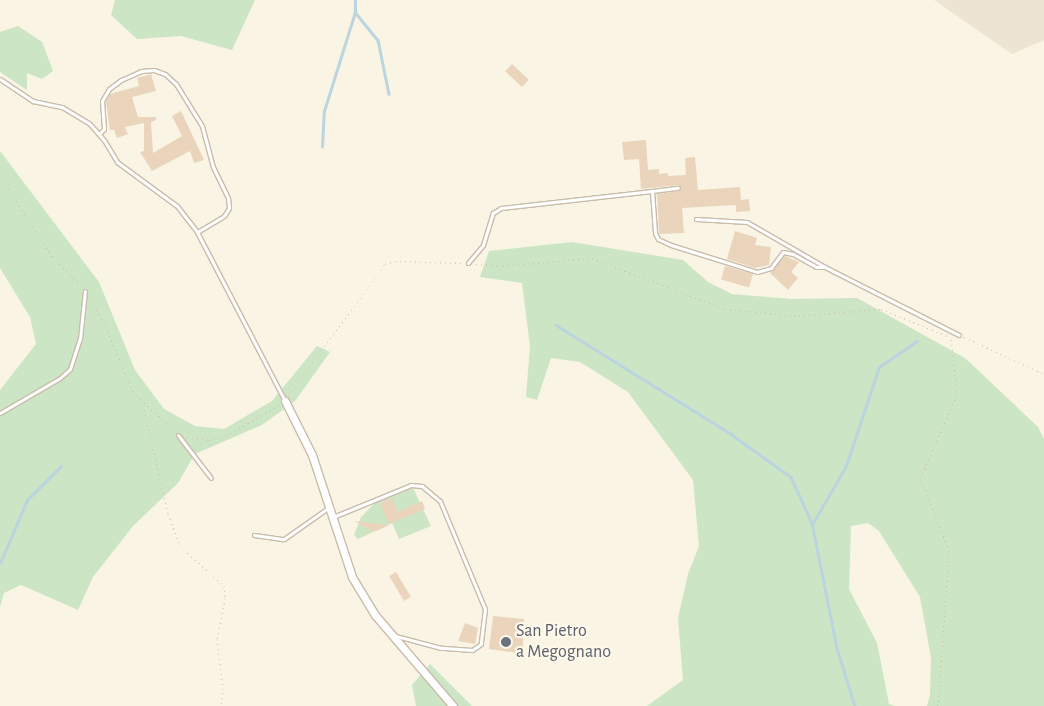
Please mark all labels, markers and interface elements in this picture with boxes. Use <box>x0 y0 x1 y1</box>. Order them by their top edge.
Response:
place label: San Pietro a Megognano <box>516 621 611 664</box>
marker: San Pietro a Megognano <box>500 636 512 648</box>

